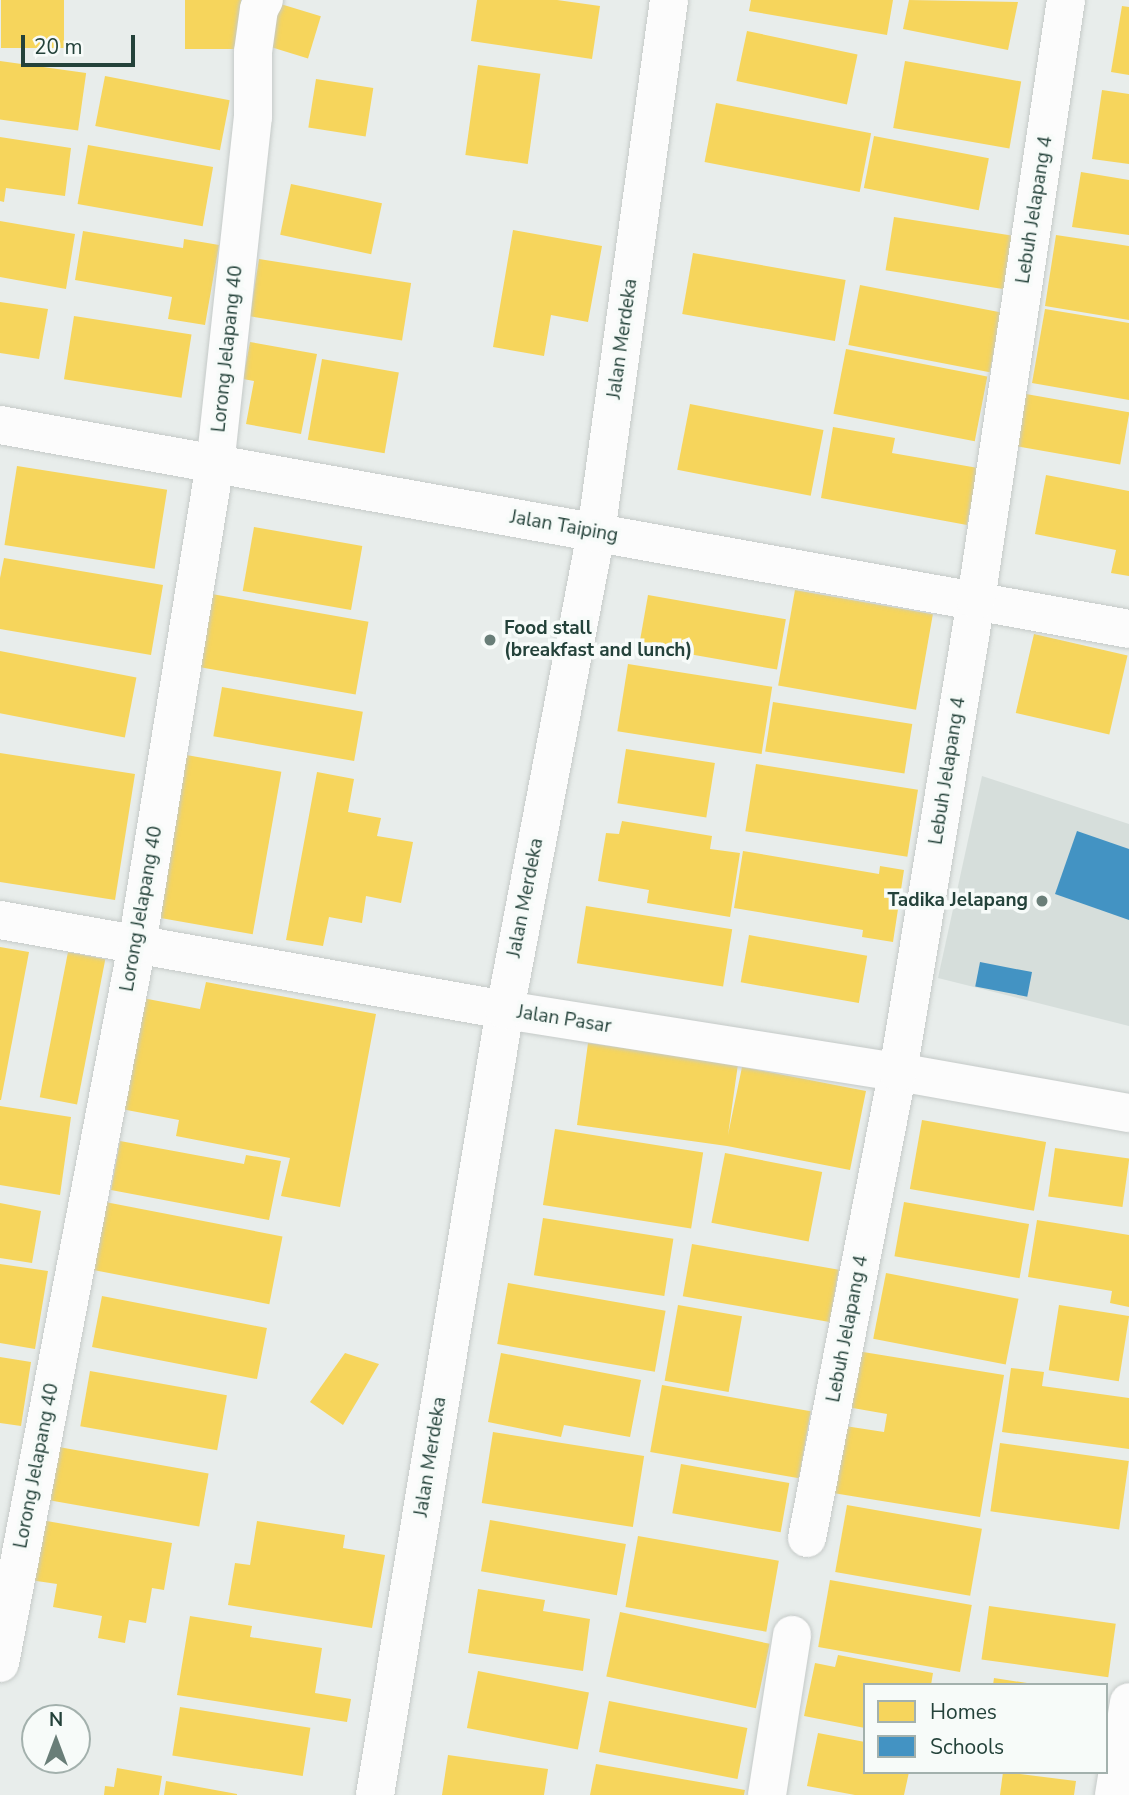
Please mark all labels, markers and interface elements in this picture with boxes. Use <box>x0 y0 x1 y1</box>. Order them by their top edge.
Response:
scale bar <box>24 21 138 65</box>
text: 20 m <box>34 33 83 61</box>
street label: Lebuh Jelapang 4 <box>1012 135 1058 285</box>
street label: Lorong Jelapang 40 <box>208 264 248 434</box>
street label: Jalan Merdeka <box>603 277 643 401</box>
street label: Jalan Taiping <box>508 506 620 548</box>
place label: Food stall (breakfast and lunch) <box>504 618 692 662</box>
marker: Food stall (breakfast and lunch) <box>482 632 498 648</box>
street label: Lebuh Jelapang 4 <box>925 696 971 846</box>
street label: Lorong Jelapang 40 <box>116 825 168 993</box>
street label: Jalan Merdeka <box>503 836 549 960</box>
place label: Tadika Jelapang <box>888 890 1028 912</box>
marker: Tadika Jelapang <box>1034 893 1050 909</box>
street label: Jalan Pasar <box>515 1001 613 1039</box>
street label: Lebuh Jelapang 4 <box>823 1254 873 1404</box>
street label: Lorong Jelapang 40 <box>10 1382 64 1550</box>
street label: Jalan Merdeka <box>410 1395 452 1519</box>
legend <box>863 1683 1108 1774</box>
text: Homes <box>930 1698 997 1726</box>
north arrow <box>21 1704 91 1774</box>
text: N <box>49 1707 63 1733</box>
text: Schools <box>930 1733 1004 1761</box>

